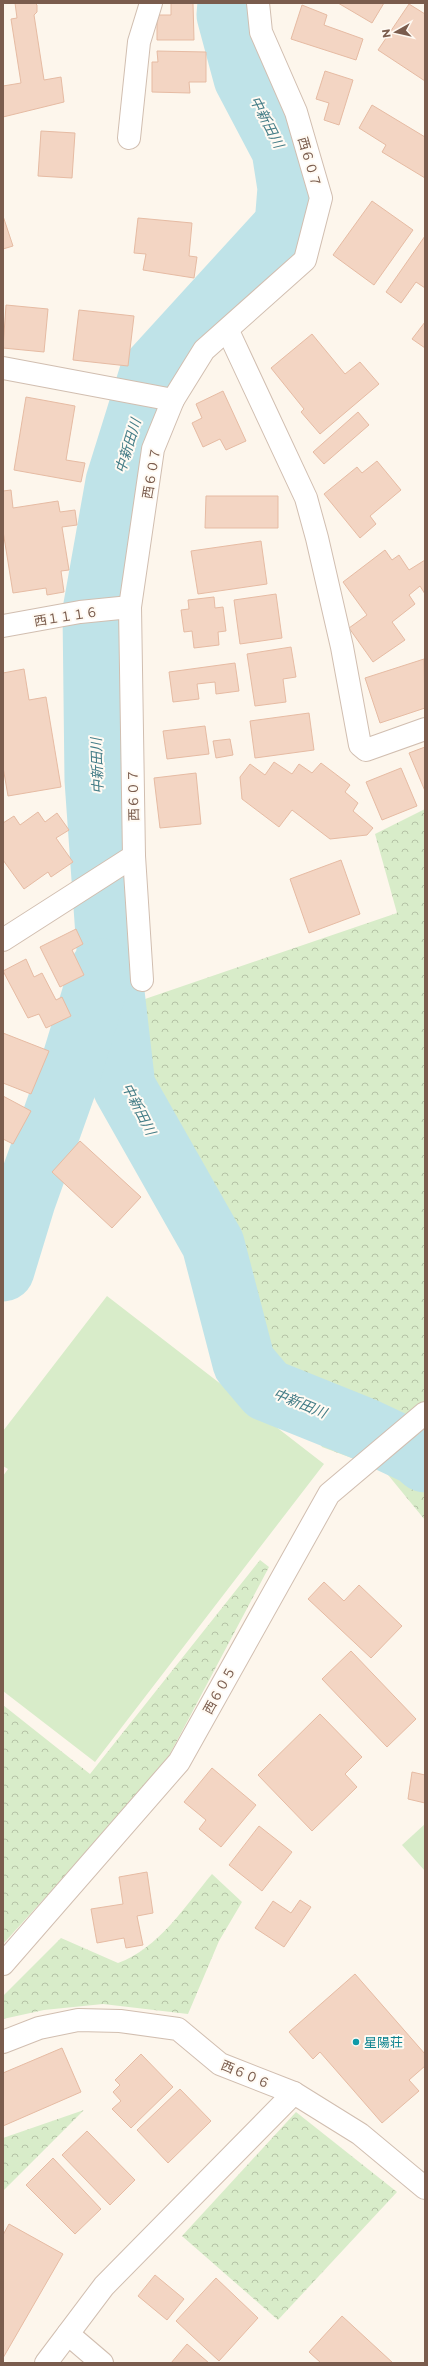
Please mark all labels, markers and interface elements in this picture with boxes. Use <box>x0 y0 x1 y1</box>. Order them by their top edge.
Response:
north arrow <box>376 12 416 52</box>
text: N <box>379 28 394 39</box>
water label: 中新田川 <box>246 93 289 153</box>
street label: 西６０７ <box>295 135 325 189</box>
water label: 中新田川 <box>111 415 145 475</box>
street label: 西６０７ <box>139 446 163 500</box>
street label: 西１１１６ <box>33 603 99 629</box>
water label: 中新田川 <box>87 736 107 794</box>
street label: 西６０７ <box>125 769 141 821</box>
water label: 中新田川 <box>118 1080 161 1140</box>
water label: 中新田川 <box>271 1384 331 1423</box>
street label: 西６０５ <box>199 1663 239 1717</box>
place label: 星陽荘 <box>364 2034 403 2050</box>
marker: 星陽荘 <box>351 2037 361 2047</box>
street label: 西６０６ <box>219 2056 273 2092</box>

